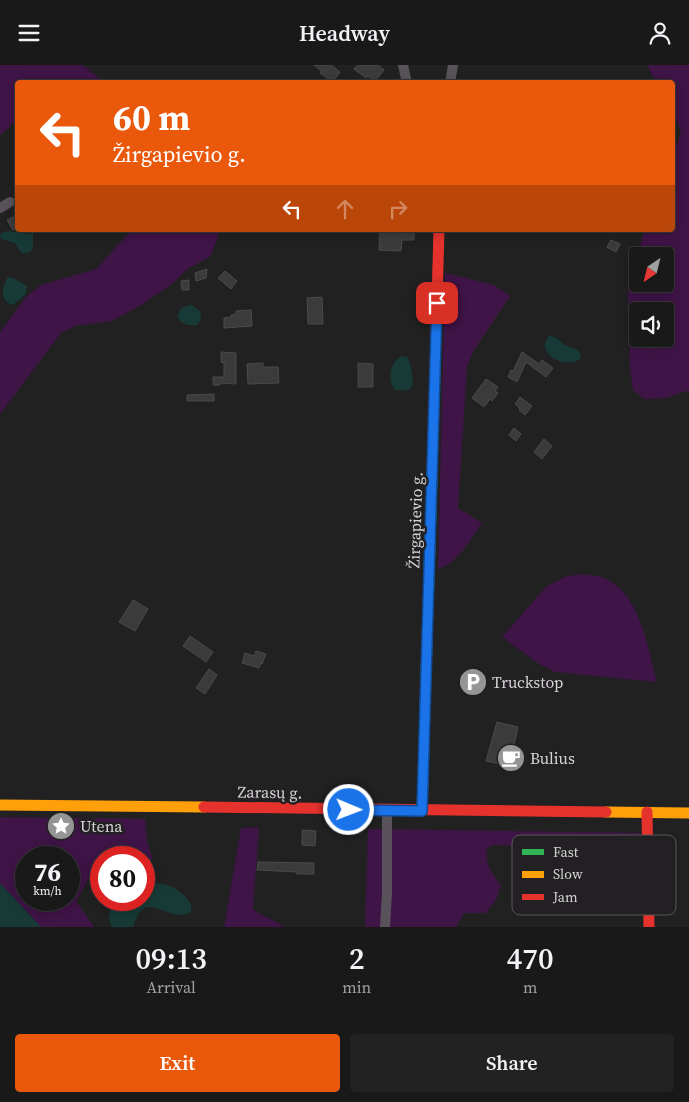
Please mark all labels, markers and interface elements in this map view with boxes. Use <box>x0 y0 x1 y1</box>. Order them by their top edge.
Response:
text: Headway <box>299 18 390 48</box>
icon: menu <box>15 19 43 47</box>
icon: person <box>646 19 674 47</box>
text: 60 m <box>113 94 190 142</box>
icon: left <box>30 100 95 165</box>
text: Žirgapievio g. <box>113 139 246 169</box>
icon: left <box>278 195 306 223</box>
icon: ahead <box>331 195 359 223</box>
icon: right <box>384 195 412 223</box>
north arrow <box>629 247 674 293</box>
map controls <box>629 247 674 347</box>
pin <box>416 282 458 324</box>
icon: arrive <box>423 289 451 317</box>
button: sound <box>629 302 674 347</box>
street label: Žirgapievio g. <box>402 471 428 569</box>
parking icon: Truckstop <box>458 667 488 697</box>
place label: Truckstop <box>492 671 563 693</box>
cafe icon: Bulius <box>496 743 526 773</box>
place label: Bulius <box>530 747 575 769</box>
street label: Zarasų g. <box>237 780 303 804</box>
position arrow <box>322 783 374 835</box>
place icon: Utena <box>46 811 76 841</box>
place label: Utena <box>80 815 123 837</box>
legend <box>512 835 676 915</box>
text: Fast <box>553 842 579 862</box>
speed limit sign: 80 <box>90 846 155 911</box>
text: 76 <box>34 855 61 889</box>
text: Slow <box>553 864 583 884</box>
text: km/h <box>33 883 62 899</box>
text: Jam <box>552 887 578 907</box>
text: 09:13 <box>135 938 207 979</box>
text: 2 <box>349 938 365 979</box>
text: 470 <box>507 938 554 979</box>
text: Arrival <box>146 976 196 998</box>
text: min <box>342 976 371 998</box>
text: m <box>523 976 537 998</box>
button: Exit <box>15 1034 340 1092</box>
button: Share <box>350 1034 674 1092</box>

